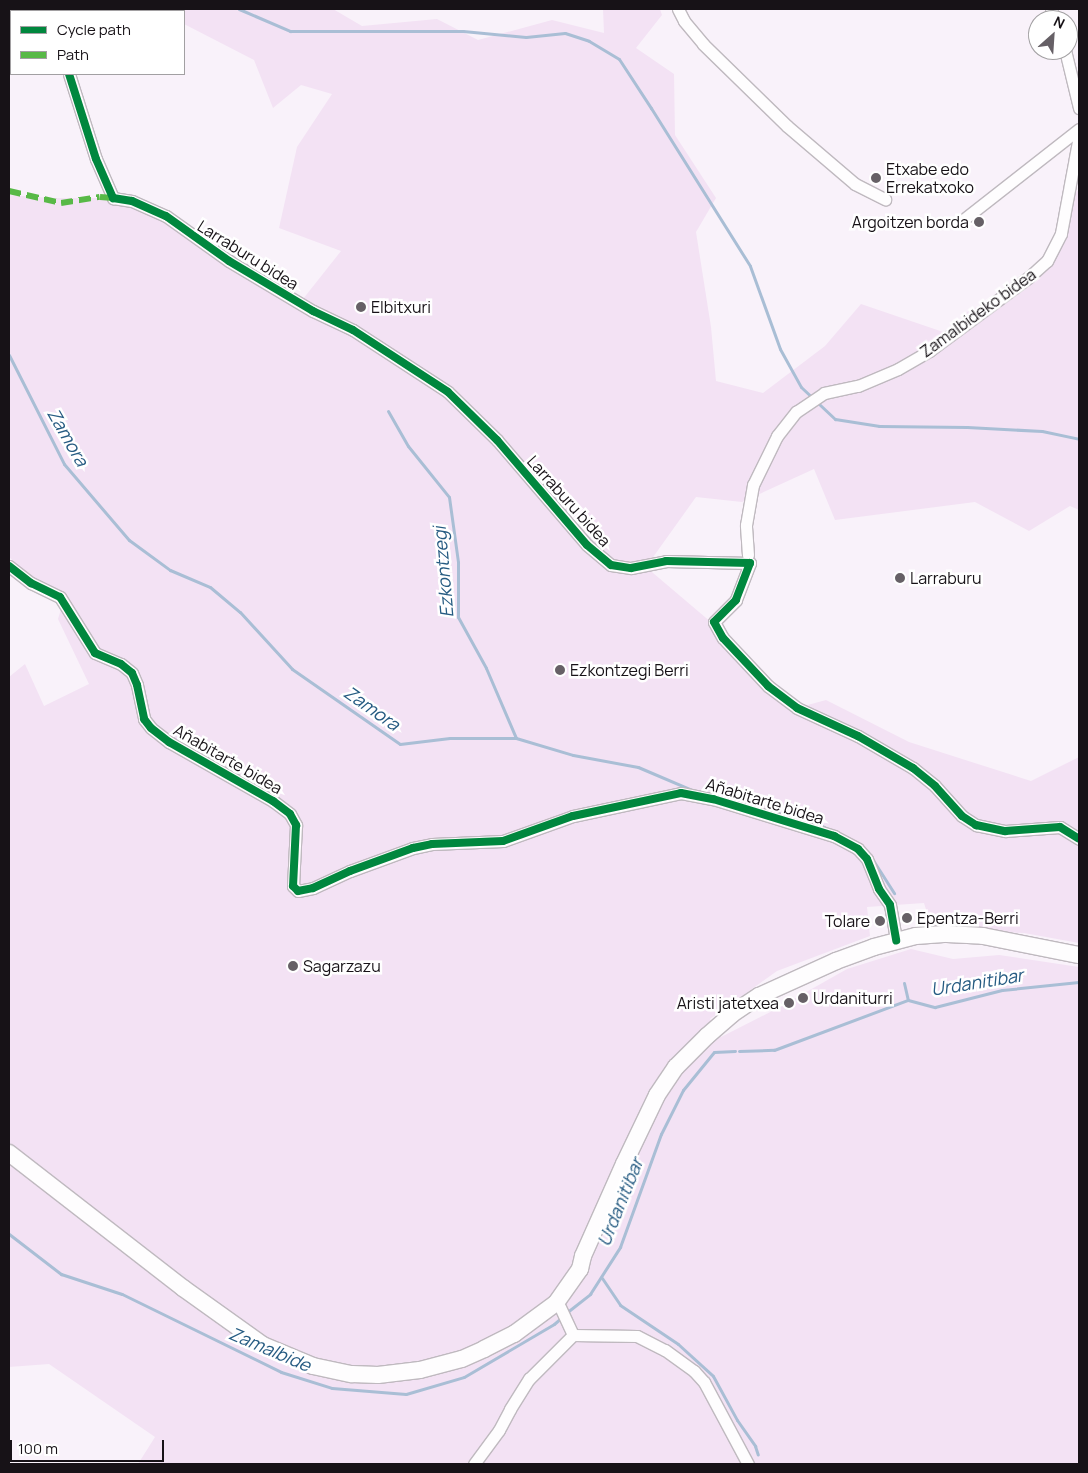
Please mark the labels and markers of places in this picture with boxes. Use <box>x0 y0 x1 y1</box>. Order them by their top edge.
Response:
place label: Etxabe edo Errekatxoko <box>886 159 974 197</box>
marker: Etxabe edo Errekatxoko <box>870 172 882 184</box>
place label: Argoitzen borda <box>852 212 969 232</box>
marker: Argoitzen borda <box>973 216 985 228</box>
place label: Elbitxuri <box>371 297 431 317</box>
marker: Elbitxuri <box>355 301 367 313</box>
place label: Larraburu <box>910 568 981 588</box>
marker: Larraburu <box>894 572 906 584</box>
place label: Ezkontzegi Berri <box>570 660 689 680</box>
marker: Ezkontzegi Berri <box>554 664 566 676</box>
place label: Epentza-Berri <box>917 908 1019 928</box>
place label: Tolare <box>825 911 870 931</box>
marker: Epentza-Berri <box>901 912 913 924</box>
marker: Tolare <box>874 915 886 927</box>
place label: Sagarzazu <box>303 956 381 976</box>
marker: Sagarzazu <box>287 960 299 972</box>
place label: Urdaniturri <box>813 988 893 1008</box>
marker: Urdaniturri <box>797 992 809 1004</box>
place label: Aristi jatetxea <box>677 993 779 1013</box>
marker: Aristi jatetxea <box>783 997 795 1009</box>

